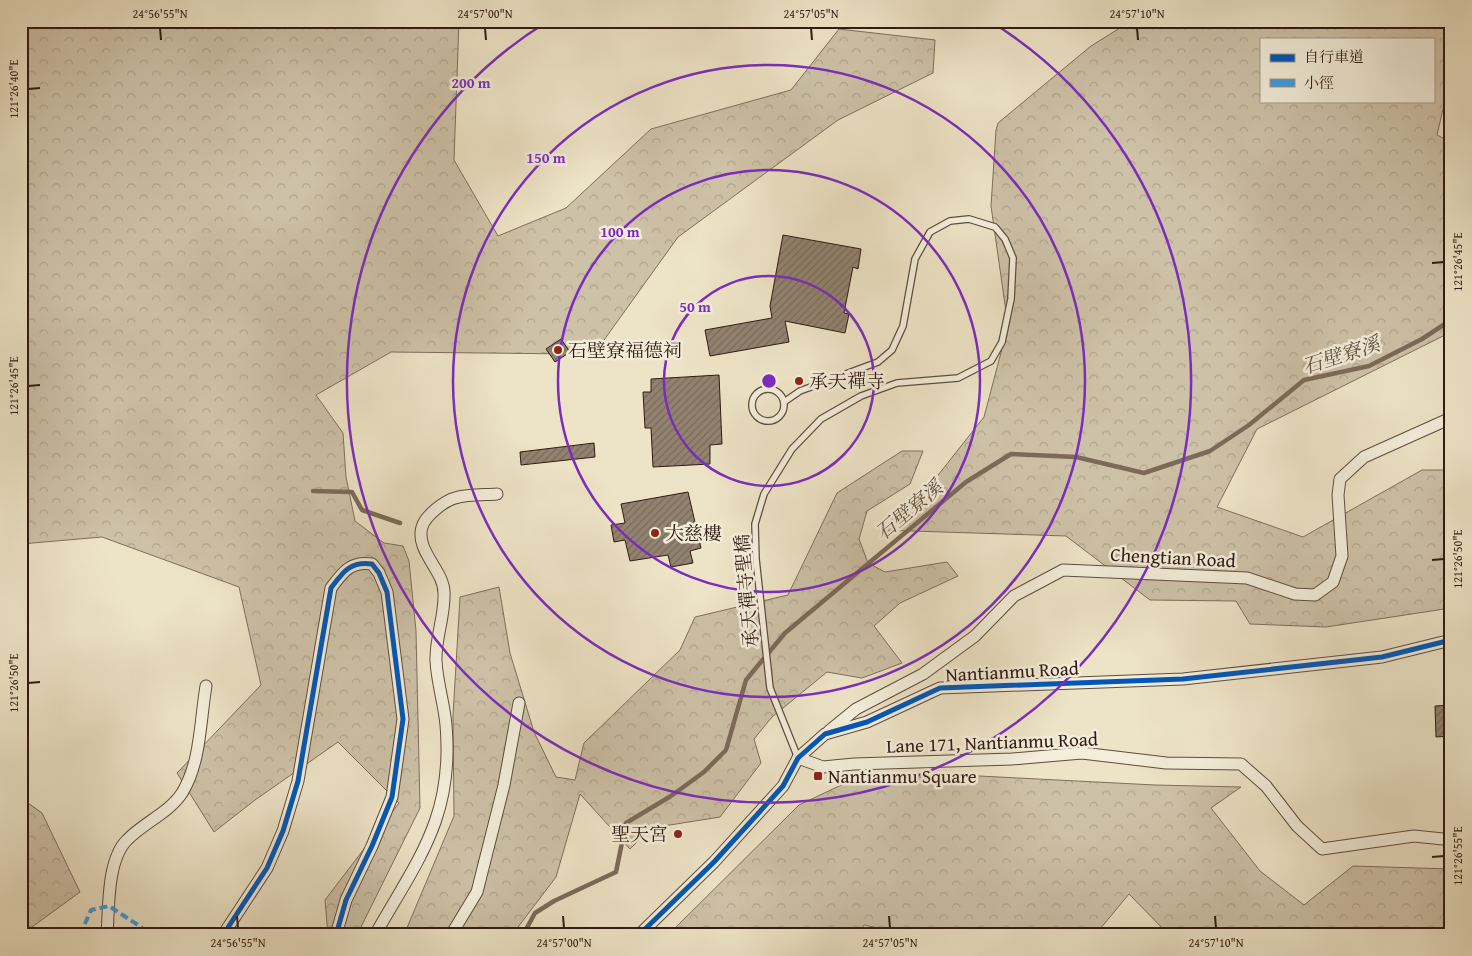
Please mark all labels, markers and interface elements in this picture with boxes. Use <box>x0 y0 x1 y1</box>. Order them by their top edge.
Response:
text: 24°56'55"N <box>132 5 188 22</box>
text: 24°57'00"N <box>457 5 513 22</box>
text: 24°57'05"N <box>783 5 839 22</box>
text: 24°57'10"N <box>1109 5 1165 22</box>
legend <box>1260 38 1434 102</box>
text: 自行車道 <box>1304 46 1364 67</box>
text: 121°26'40"E <box>5 59 22 119</box>
text: 200 m <box>451 72 491 93</box>
text: 小徑 <box>1304 72 1334 93</box>
text: 150 m <box>526 147 566 168</box>
text: 100 m <box>600 221 640 242</box>
text: 121°26'45"E <box>1449 232 1466 292</box>
text: 50 m <box>679 296 711 317</box>
water label: 石壁寮溪 <box>1298 328 1385 381</box>
place label: 石壁寮福德祠 <box>568 336 682 364</box>
marker: 石壁寮福德祠 <box>552 344 564 356</box>
text: 121°26'45"E <box>5 356 22 416</box>
place label: 承天禪寺 <box>809 367 885 395</box>
centre of rings <box>760 372 778 390</box>
marker: 承天禪寺 <box>793 375 805 387</box>
water label: 石壁寮溪 <box>869 472 950 546</box>
place label: 大慈樓 <box>665 519 722 547</box>
marker: 大慈樓 <box>649 527 661 539</box>
text: 121°26'50"E <box>1449 529 1466 589</box>
street label: 承天禪寺聖橋 <box>727 533 765 649</box>
street label: Chengtian Road <box>1110 540 1237 574</box>
text: 121°26'50"E <box>5 653 22 713</box>
street label: Nantianmu Road <box>945 653 1080 688</box>
street label: Lane 171, Nantianmu Road <box>886 724 1099 760</box>
place label: Nantianmu Square <box>828 762 977 790</box>
marker: Nantianmu Square <box>812 770 824 782</box>
place label: 聖天宮 <box>611 820 668 848</box>
text: 121°26'55"E <box>1449 826 1466 886</box>
marker: 聖天宮 <box>672 828 684 840</box>
text: 24°56'55"N <box>210 934 266 951</box>
text: 24°57'00"N <box>536 934 592 951</box>
text: 24°57'05"N <box>862 934 918 951</box>
text: 24°57'10"N <box>1188 934 1244 951</box>

